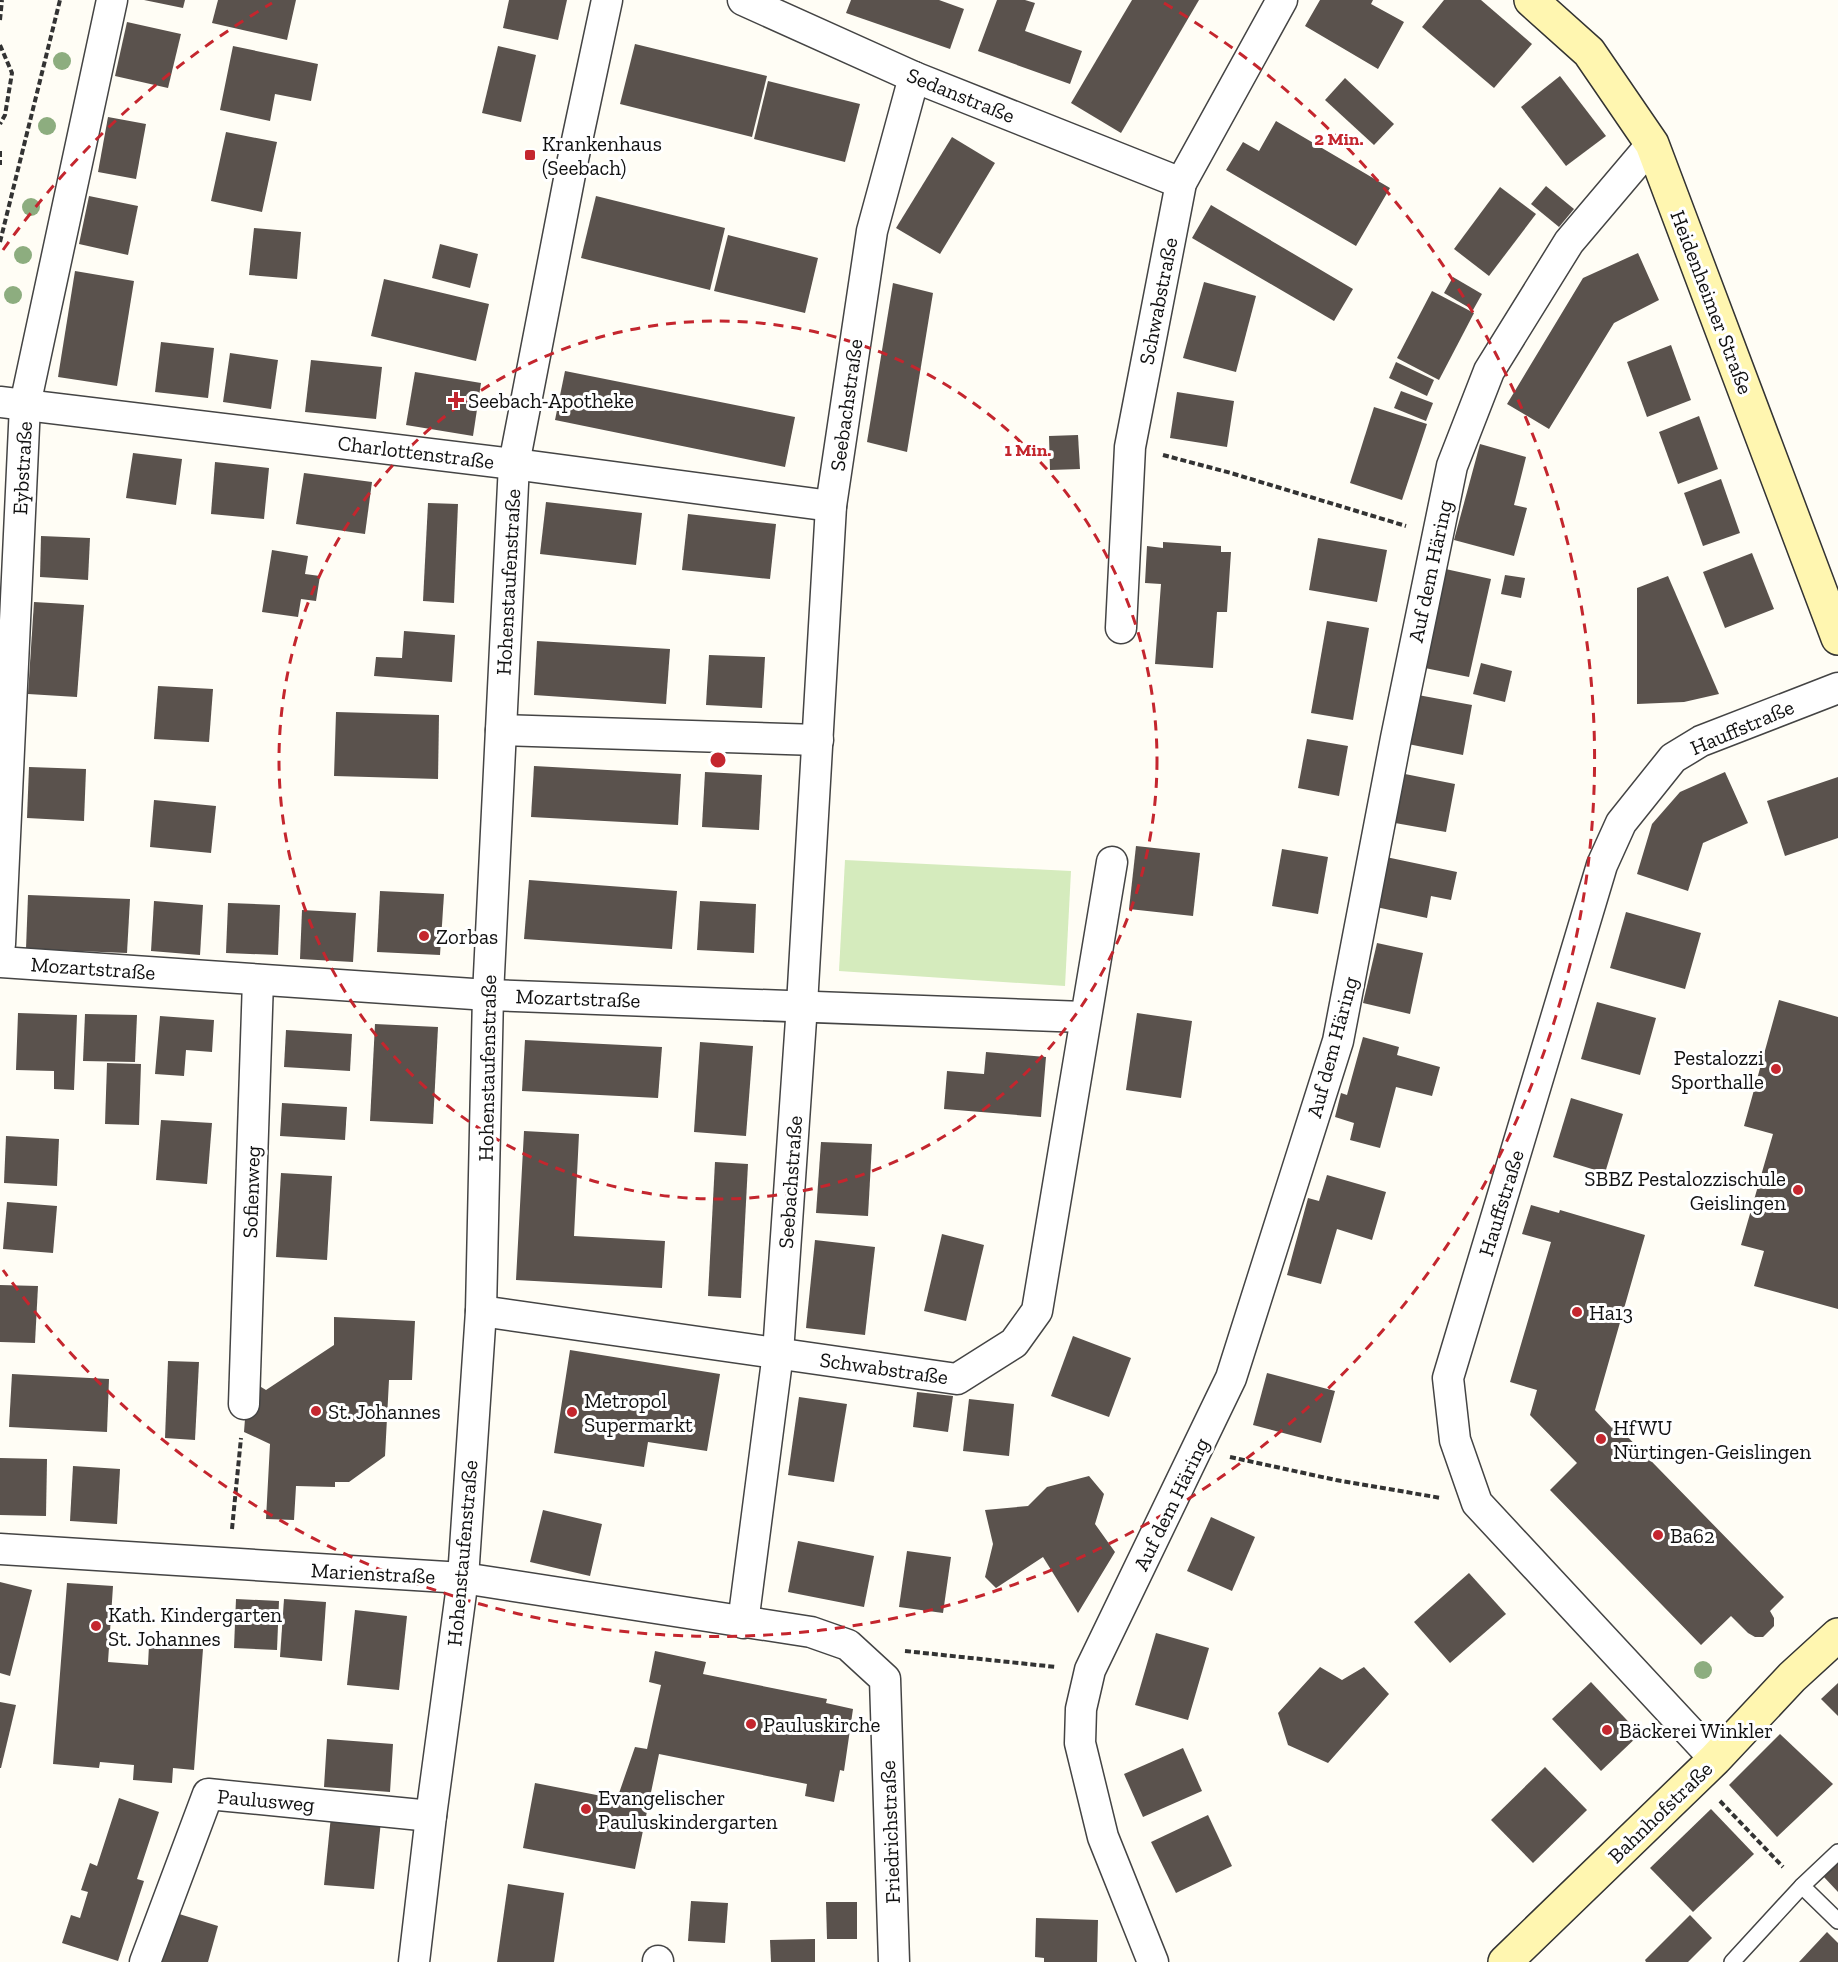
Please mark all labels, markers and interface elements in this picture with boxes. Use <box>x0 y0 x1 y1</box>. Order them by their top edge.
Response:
street label: Sedanstraße <box>903 62 1019 128</box>
text: 2 Min. <box>1314 128 1364 150</box>
place label: Krankenhaus (Seebach) <box>542 131 662 180</box>
marker: Krankenhaus (Seebach) <box>523 148 537 162</box>
street label: Heidenheimer Straße <box>1665 207 1759 398</box>
street label: Schwabstraße <box>1133 235 1183 367</box>
street label: Seebachstraße <box>824 337 868 473</box>
place label: Seebach-Apotheke <box>468 388 634 413</box>
marker: Seebach-Apotheke <box>449 393 463 407</box>
street label: Eybstraße <box>7 420 37 515</box>
street label: Charlottenstraße <box>336 430 496 474</box>
text: 1 Min. <box>1005 439 1051 461</box>
street label: Hohenstaufenstraße <box>491 488 525 676</box>
street label: Auf dem Häring <box>1403 497 1457 644</box>
street label: Hauffstraße <box>1686 694 1798 760</box>
centre of rings <box>708 750 728 770</box>
place label: Zorbas <box>436 924 498 949</box>
marker: Zorbas <box>417 929 431 943</box>
street label: Mozartstraße <box>30 951 156 985</box>
street label: Auf dem Häring <box>1301 973 1363 1120</box>
street label: Hohenstaufenstraße <box>473 974 501 1162</box>
street label: Mozartstraße <box>515 983 641 1013</box>
place label: Pestalozzi Sporthalle <box>1671 1045 1764 1094</box>
marker: Pestalozzi Sporthalle <box>1769 1062 1783 1076</box>
street label: Seebachstraße <box>773 1115 807 1249</box>
street label: Sofienweg <box>237 1145 265 1239</box>
street label: Hauffstraße <box>1473 1147 1529 1259</box>
place label: SBBZ Pestalozzischule Geislingen <box>1584 1166 1786 1215</box>
marker: SBBZ Pestalozzischule Geislingen <box>1791 1183 1805 1197</box>
place label: Ha13 <box>1589 1300 1633 1325</box>
marker: Ha13 <box>1570 1305 1584 1319</box>
street label: Schwabstraße <box>818 1347 950 1389</box>
place label: Metropol Supermarkt <box>584 1388 693 1437</box>
place label: St. Johannes <box>328 1399 441 1424</box>
marker: St. Johannes <box>309 1404 323 1418</box>
marker: Metropol Supermarkt <box>565 1405 579 1419</box>
place label: HfWU Nürtingen-Geislingen <box>1613 1415 1811 1464</box>
marker: HfWU Nürtingen-Geislingen <box>1594 1432 1608 1446</box>
street label: Auf dem Häring <box>1128 1433 1214 1575</box>
street label: Hohenstaufenstraße <box>441 1459 483 1647</box>
place label: Ba62 <box>1670 1523 1715 1548</box>
marker: Ba62 <box>1651 1528 1665 1542</box>
street label: Marienstraße <box>310 1557 436 1589</box>
place label: Kath. Kindergarten St. Johannes <box>108 1602 282 1651</box>
marker: Kath. Kindergarten St. Johannes <box>89 1619 103 1633</box>
place label: Pauluskirche <box>763 1712 880 1737</box>
marker: Pauluskirche <box>744 1717 758 1731</box>
place label: Bäckerei Winkler <box>1619 1718 1773 1743</box>
marker: Bäckerei Winkler <box>1600 1723 1614 1737</box>
street label: Bahnhofstraße <box>1603 1756 1717 1868</box>
street label: Friedrichstraße <box>875 1760 905 1904</box>
street label: Paulusweg <box>216 1783 316 1817</box>
place label: Evangelischer Pauluskindergarten <box>598 1785 778 1834</box>
marker: Evangelischer Pauluskindergarten <box>579 1802 593 1816</box>

